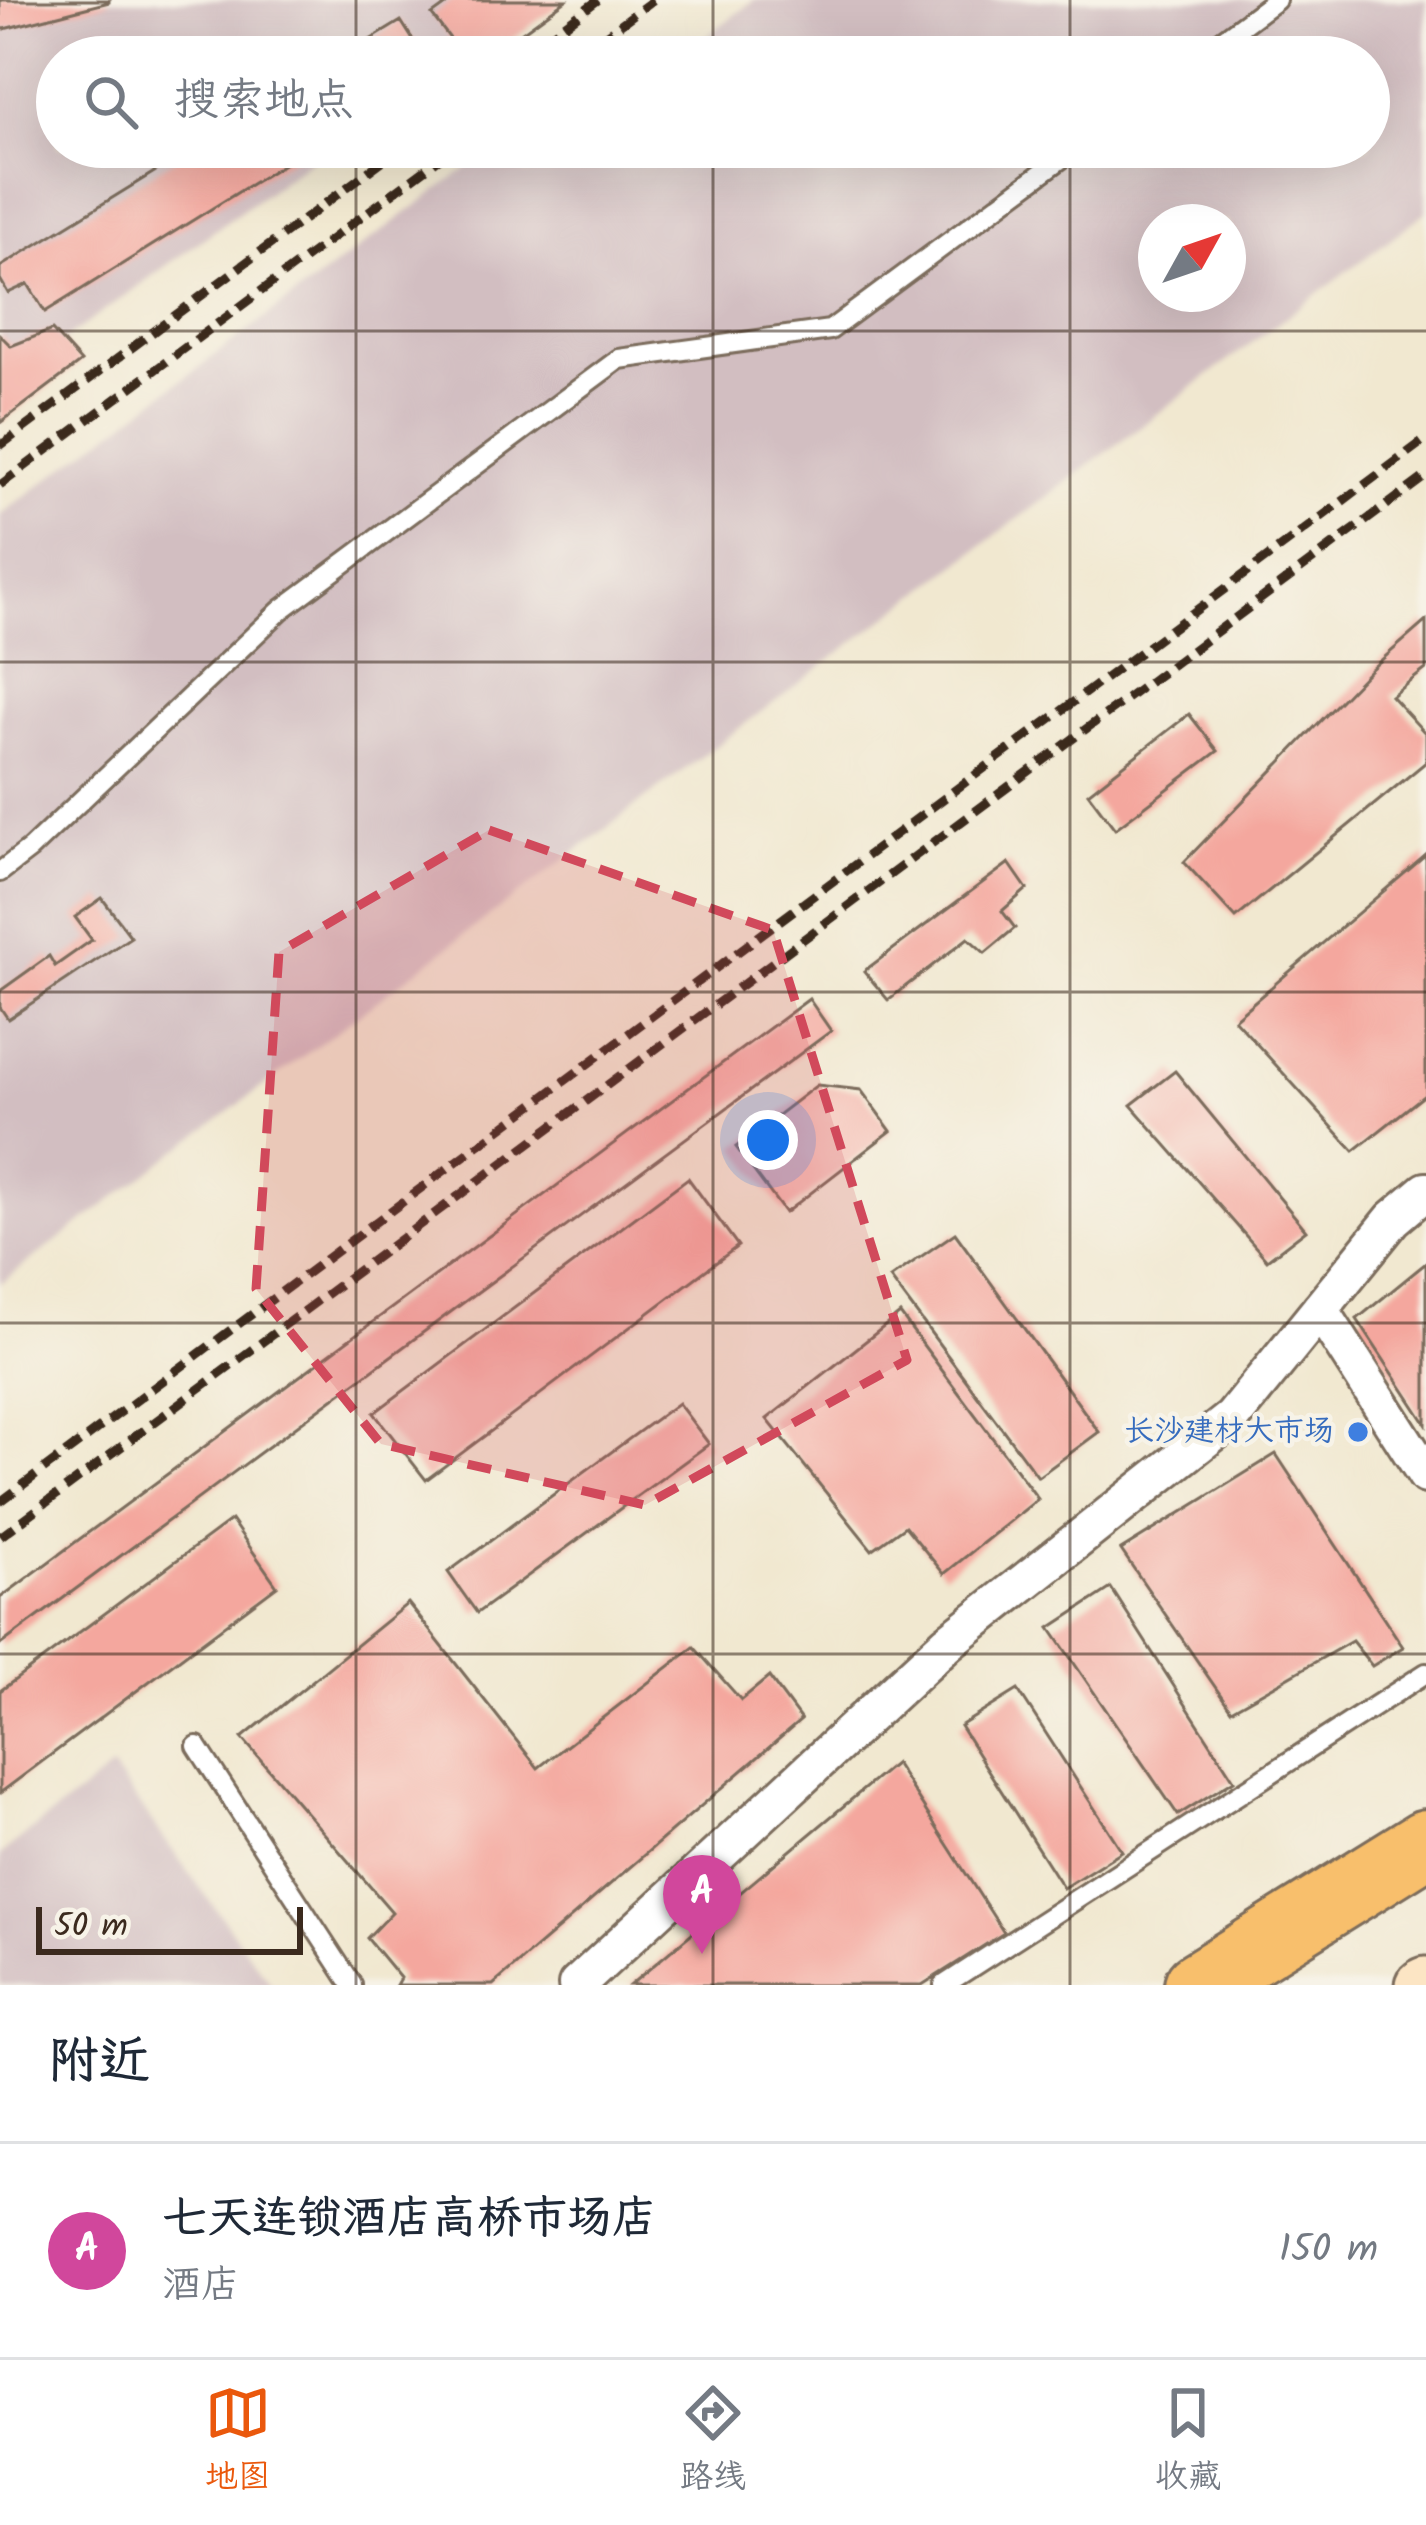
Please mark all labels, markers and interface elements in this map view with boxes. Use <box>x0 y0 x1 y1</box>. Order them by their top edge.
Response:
search box <box>36 36 1390 168</box>
text: 搜索地点 <box>174 66 354 138</box>
icon: search <box>78 69 144 135</box>
north arrow <box>1138 204 1246 312</box>
your location <box>738 1110 798 1170</box>
place label: 长沙建材大市场 <box>1124 1408 1334 1456</box>
marker: 长沙建材大市场 <box>1345 1419 1371 1445</box>
pin: A <box>663 1855 741 1954</box>
scale bar <box>36 1901 303 1954</box>
text: 50 m <box>54 1901 128 1954</box>
text: 附近 <box>48 2023 150 2104</box>
text: 七天连锁酒店高桥市场店 <box>162 2184 657 2256</box>
text: A <box>75 2220 99 2282</box>
text: 150 m <box>1279 2220 1378 2282</box>
text: 酒店 <box>162 2256 240 2318</box>
tab: 地图 <box>205 2380 271 2505</box>
tab: 路线 <box>680 2380 746 2505</box>
tab: 收藏 <box>1155 2380 1221 2505</box>

